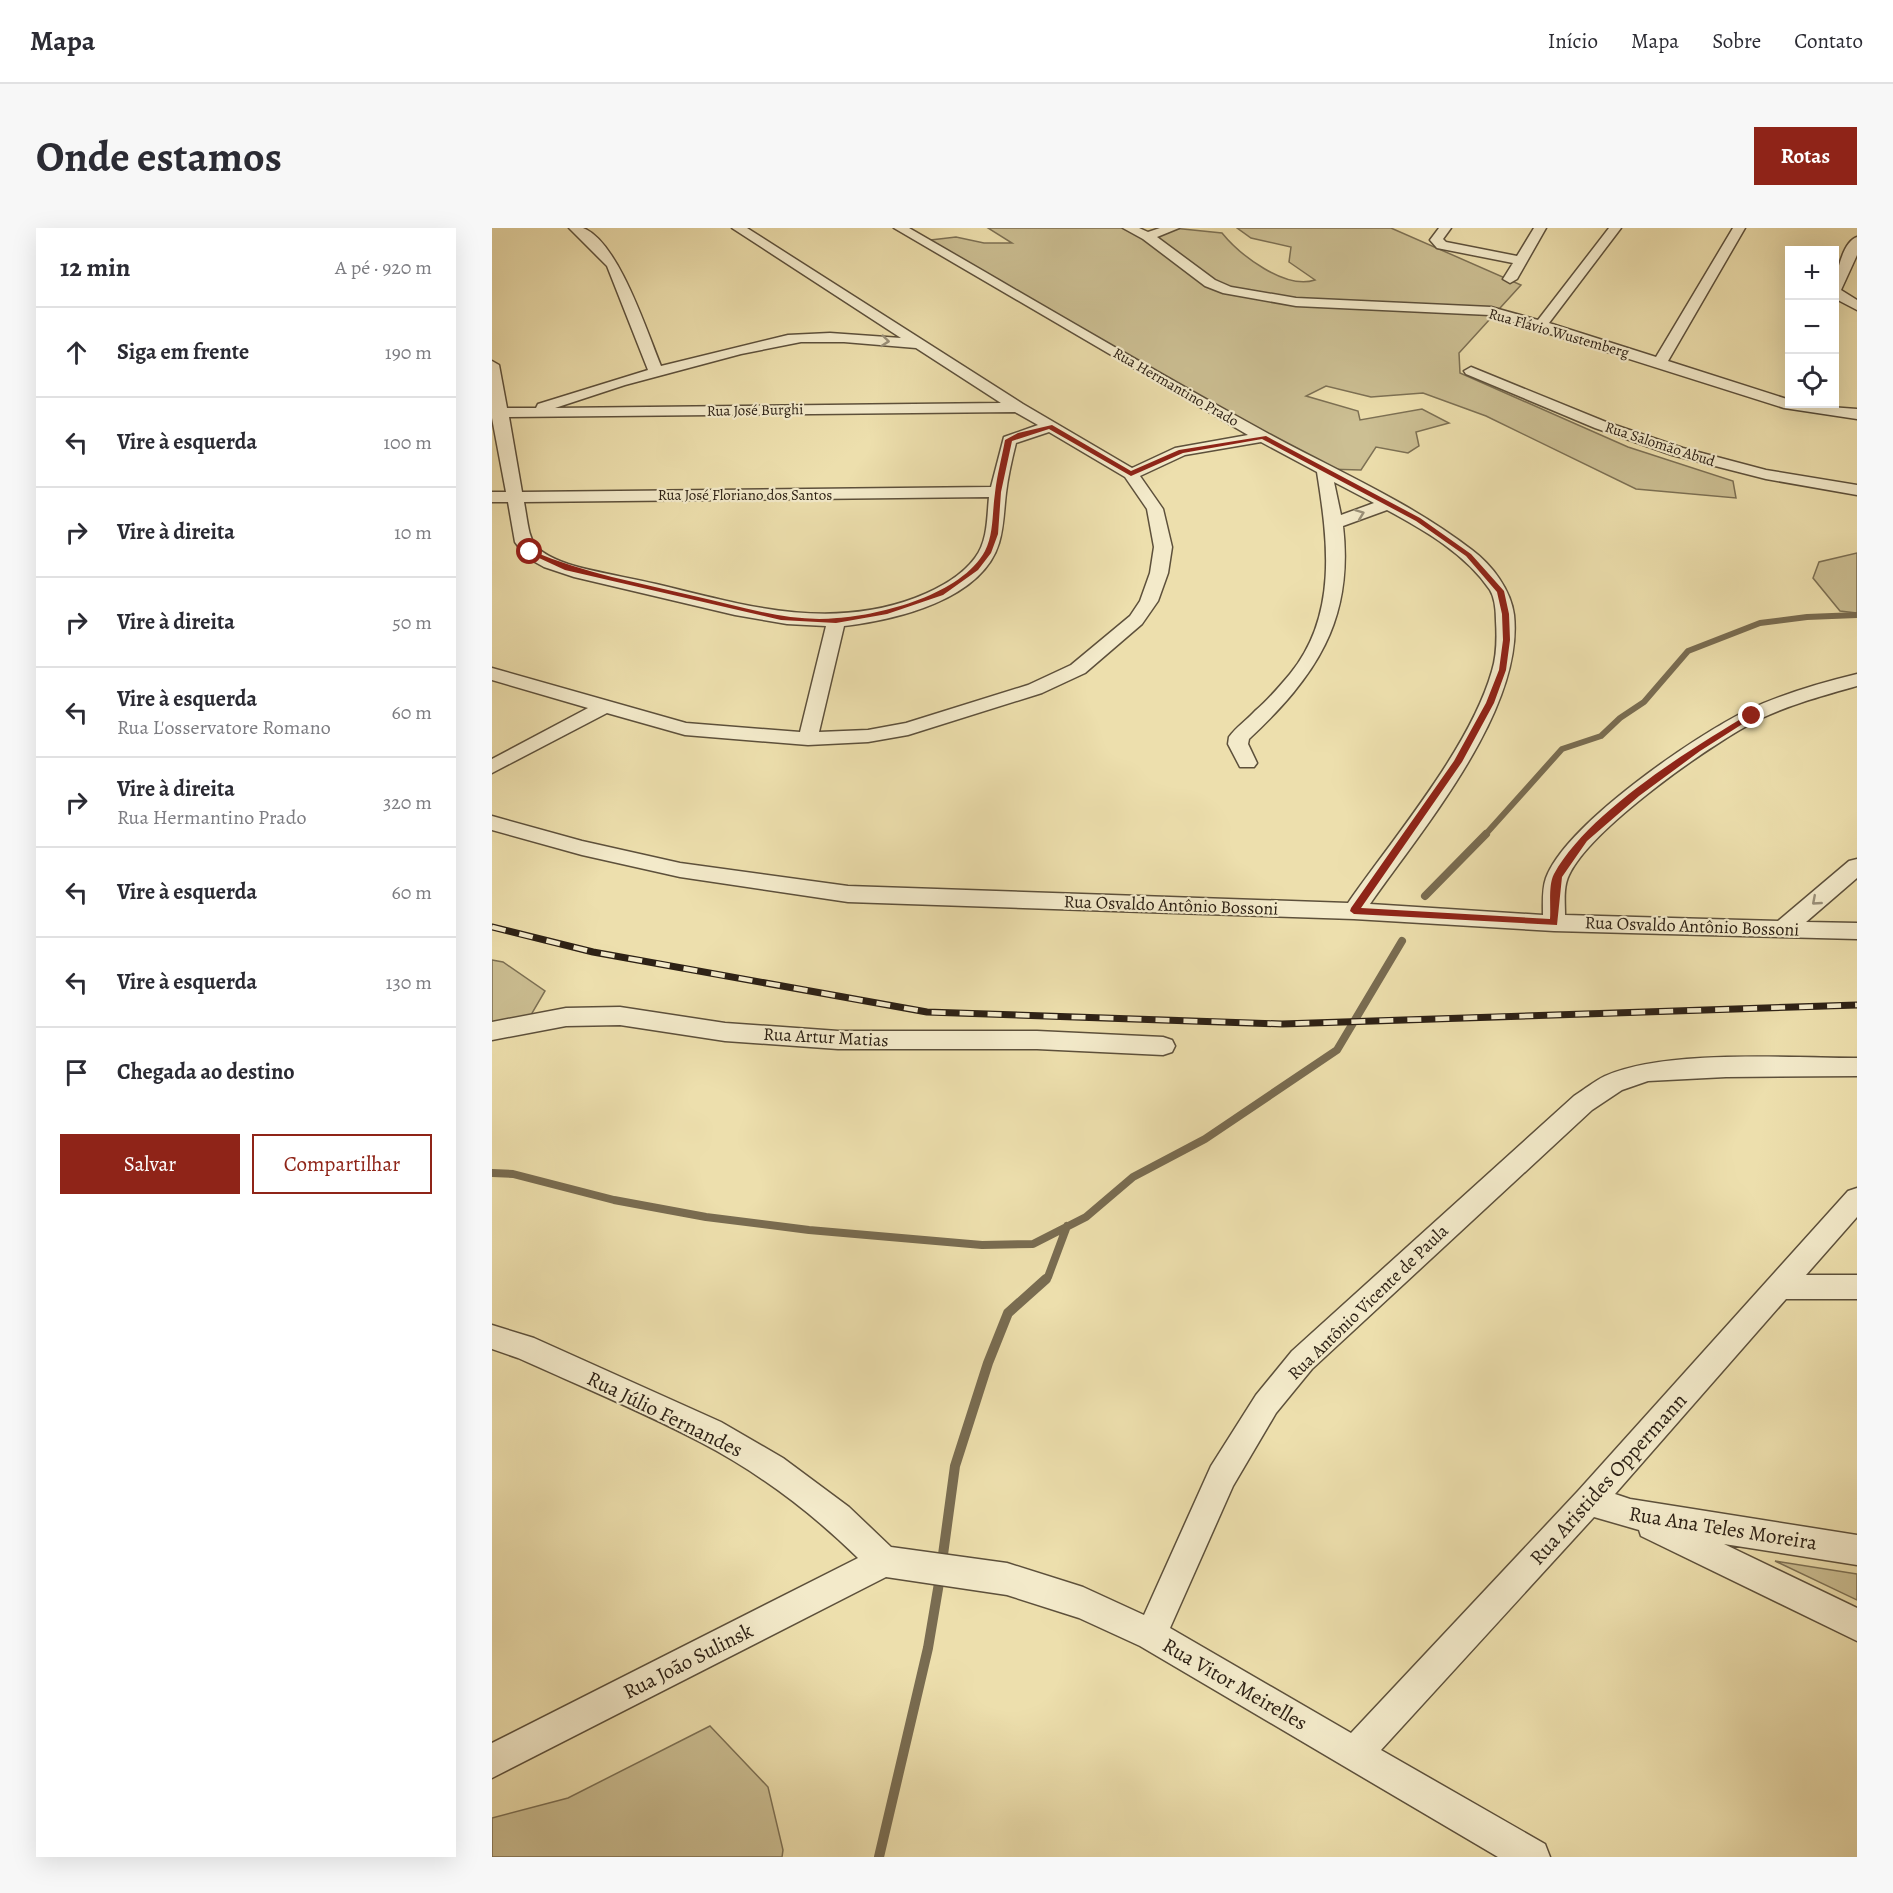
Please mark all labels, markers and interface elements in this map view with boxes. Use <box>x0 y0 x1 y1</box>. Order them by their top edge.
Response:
text: Mapa <box>30 22 95 60</box>
text: Início <box>1548 27 1598 55</box>
text: Mapa <box>1631 27 1679 55</box>
text: Sobre <box>1712 27 1761 55</box>
text: Contato <box>1794 27 1863 55</box>
button: Rotas <box>1754 127 1857 185</box>
text: Onde estamos <box>36 128 282 185</box>
map controls <box>1785 246 1839 408</box>
button: + <box>1785 246 1839 300</box>
text: 12 min <box>60 250 130 285</box>
text: A pé · 920 m <box>335 254 432 281</box>
button: − <box>1785 300 1839 354</box>
street label: Rua Flávio Wustemberg <box>1486 303 1632 363</box>
one-way arrow <box>880 334 890 347</box>
icon: ahead <box>60 336 93 369</box>
text: Siga em frente <box>117 337 249 367</box>
text: 190 m <box>385 339 432 366</box>
street label: Rua Hermantino Prado <box>1109 343 1243 431</box>
button: locate <box>1785 354 1839 408</box>
street label: Rua José Burghi <box>706 399 804 421</box>
street label: Rua Salomão Abud <box>1602 417 1719 472</box>
icon: left <box>60 426 93 459</box>
text: Vire à esquerda <box>117 427 257 457</box>
text: 100 m <box>383 429 432 456</box>
street label: Rua José Floriano dos Santos <box>658 485 832 505</box>
one-way arrow <box>1354 509 1365 521</box>
icon: right <box>60 516 93 549</box>
text: Vire à direita <box>117 517 235 547</box>
text: 10 m <box>394 519 432 546</box>
route start <box>516 538 542 564</box>
icon: right <box>60 606 93 639</box>
text: Vire à direita <box>117 607 235 637</box>
text: 50 m <box>392 609 432 636</box>
text: Vire à esquerda <box>117 684 257 714</box>
icon: left <box>60 696 93 729</box>
text: 60 m <box>392 699 432 726</box>
route end <box>1738 702 1764 728</box>
text: Rua L'osservatore Romano <box>117 714 331 741</box>
text: Vire à direita <box>117 774 235 804</box>
icon: right <box>60 786 93 819</box>
text: 320 m <box>383 789 432 816</box>
text: Rua Hermantino Prado <box>117 804 306 831</box>
icon: left <box>60 876 93 909</box>
text: Vire à esquerda <box>117 877 257 907</box>
text: 60 m <box>392 879 432 906</box>
street label: Rua Osvaldo Antônio Bossoni <box>1063 889 1279 921</box>
one-way arrow <box>1812 894 1822 905</box>
street label: Rua Osvaldo Antônio Bossoni <box>1584 910 1800 942</box>
icon: left <box>60 966 93 999</box>
text: Vire à esquerda <box>117 967 257 997</box>
text: 130 m <box>386 969 432 996</box>
street label: Rua Artur Matias <box>763 1022 889 1052</box>
icon: arrive <box>60 1056 93 1089</box>
text: Chegada ao destino <box>117 1057 295 1087</box>
button: Salvar <box>60 1134 240 1194</box>
button: Compartilhar <box>252 1134 432 1194</box>
street label: Rua Antônio Vicente de Paula <box>1283 1218 1454 1385</box>
street label: Rua Júlio Fernandes <box>582 1364 748 1464</box>
street label: Rua Aristides Oppermann <box>1523 1387 1693 1571</box>
street label: Rua Ana Teles Moreira <box>1627 1499 1819 1557</box>
street label: Rua João Sulinsk <box>618 1616 758 1706</box>
street label: Rua Vitor Meirelles <box>1157 1631 1313 1737</box>

